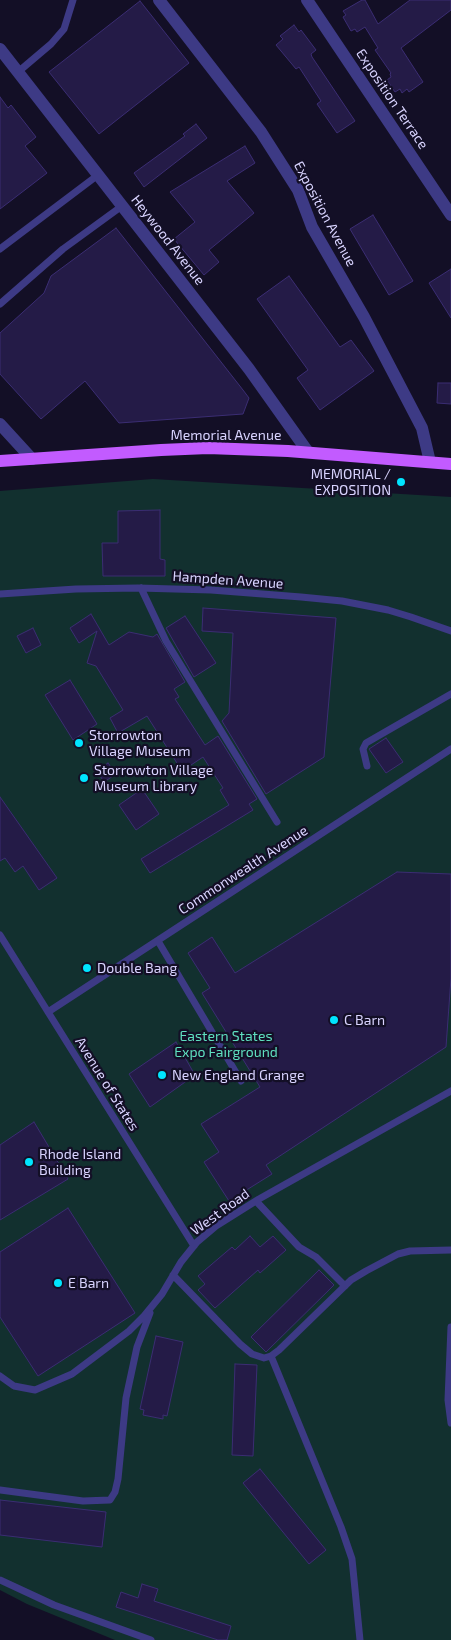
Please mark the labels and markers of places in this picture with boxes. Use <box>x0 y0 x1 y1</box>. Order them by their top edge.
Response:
place label: MEMORIAL / EXPOSITION <box>311 466 391 498</box>
marker: MEMORIAL / EXPOSITION <box>395 476 407 488</box>
place label: Storrowton Village Museum <box>89 727 191 760</box>
marker: Storrowton Village Museum <box>73 737 85 749</box>
place label: Storrowton Village Museum Library <box>94 762 213 794</box>
marker: Storrowton Village Museum Library <box>78 772 90 784</box>
place label: Double Bang <box>97 960 177 976</box>
marker: Double Bang <box>81 962 93 974</box>
place label: C Barn <box>344 1012 385 1028</box>
marker: C Barn <box>328 1014 340 1026</box>
place label: New England Grange <box>172 1067 304 1083</box>
marker: New England Grange <box>156 1069 168 1081</box>
place label: Rhode Island Building <box>39 1146 121 1178</box>
marker: Rhode Island Building <box>23 1156 35 1168</box>
place label: E Barn <box>68 1275 109 1291</box>
marker: E Barn <box>52 1277 64 1289</box>

